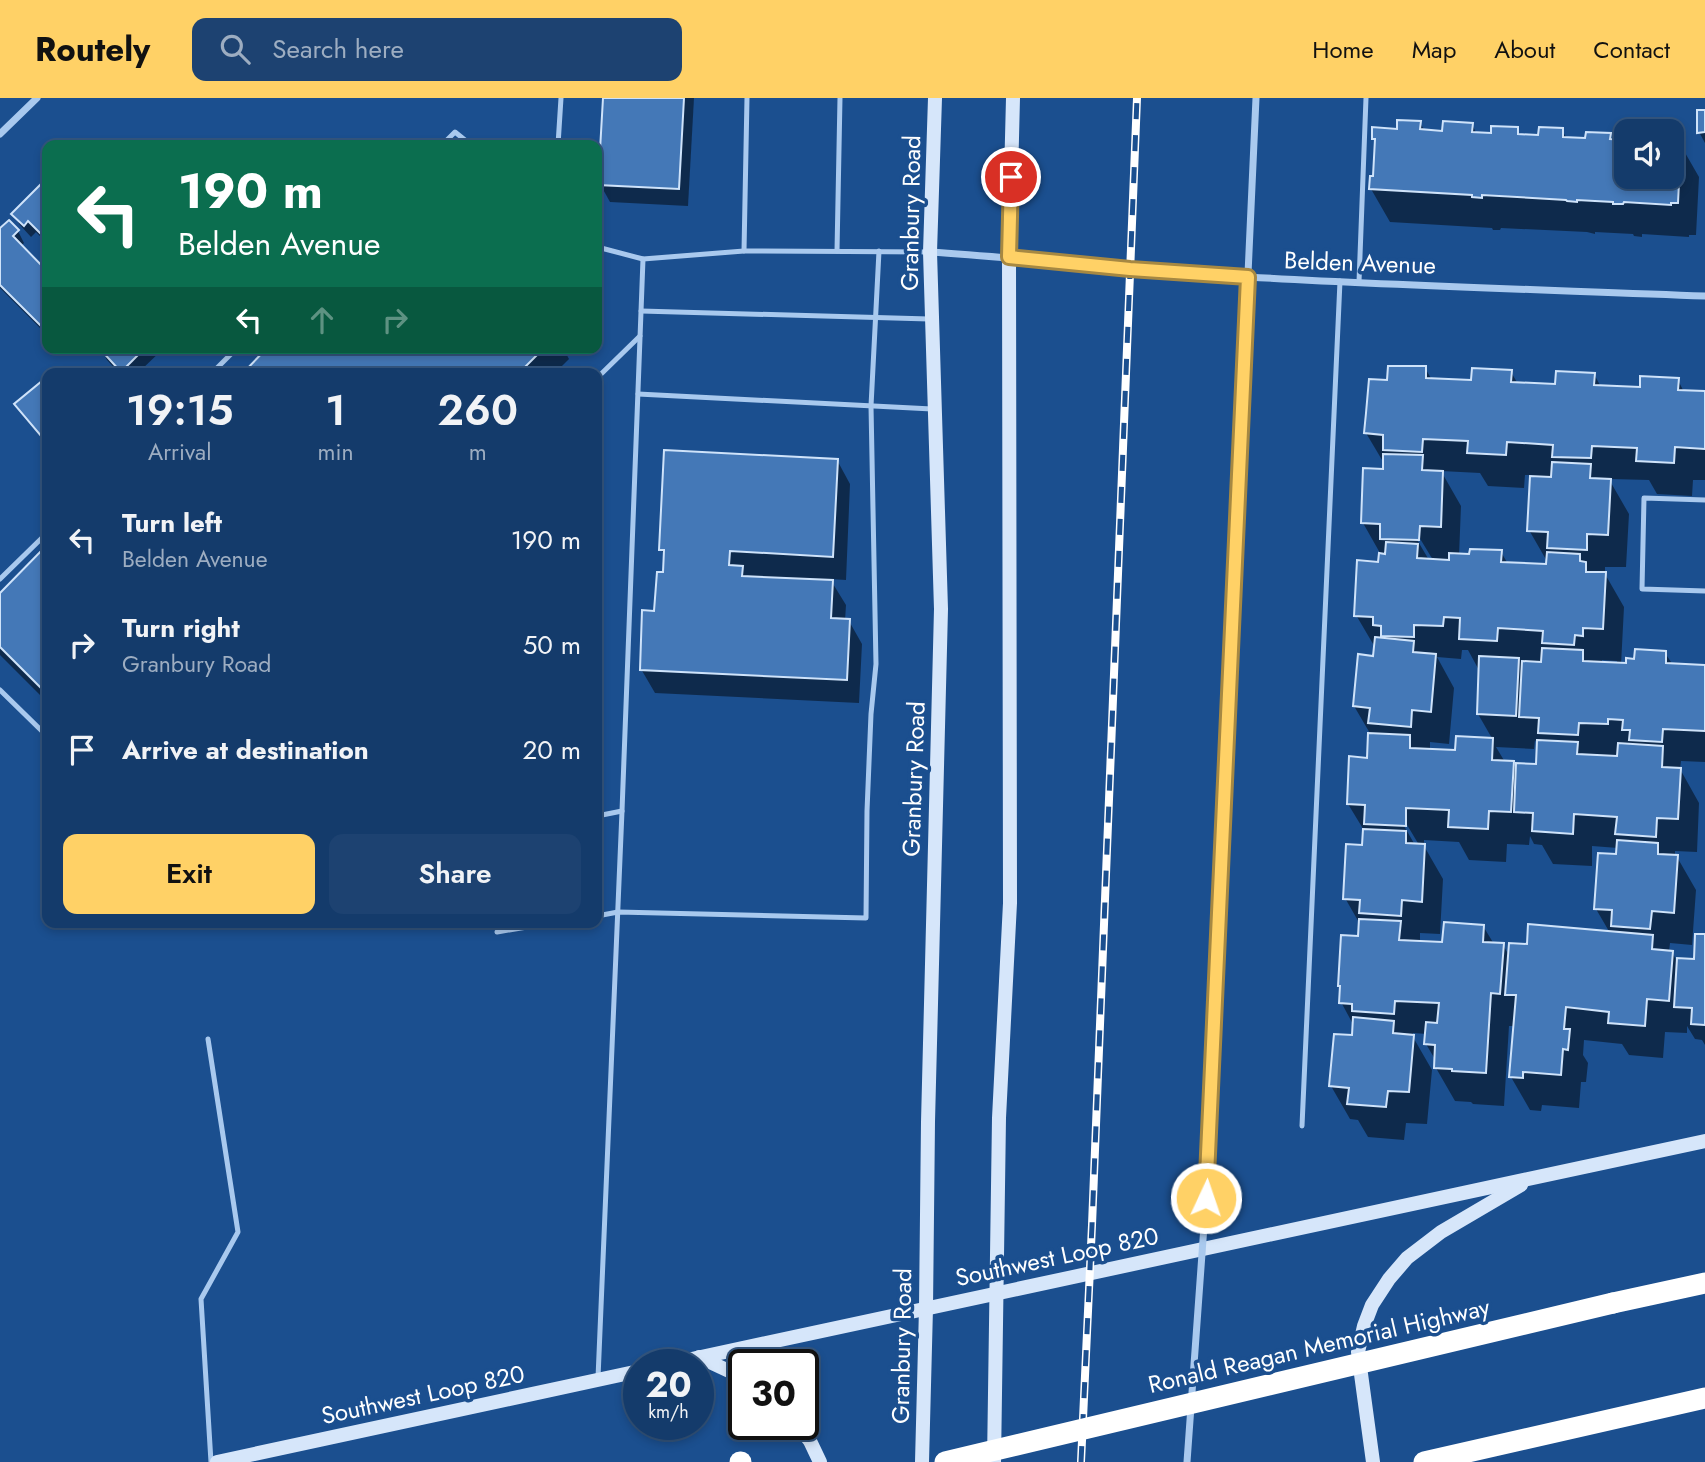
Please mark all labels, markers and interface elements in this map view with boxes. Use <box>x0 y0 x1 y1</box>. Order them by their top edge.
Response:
search box <box>192 18 682 81</box>
text: Routely <box>35 26 150 73</box>
icon: search <box>216 30 254 68</box>
text: Search here <box>272 30 404 68</box>
text: Home <box>1312 32 1374 67</box>
text: Map <box>1412 32 1456 67</box>
text: About <box>1494 32 1555 67</box>
text: Contact <box>1593 32 1670 67</box>
map controls <box>1614 119 1684 189</box>
button: sound <box>1614 119 1684 189</box>
street label: Granbury Road <box>892 135 929 291</box>
pin <box>981 147 1041 207</box>
text: 190 m <box>178 156 323 226</box>
icon: arrive <box>992 158 1030 196</box>
icon: left <box>63 168 154 259</box>
text: Belden Avenue <box>178 221 381 267</box>
street label: Belden Avenue <box>1284 242 1437 283</box>
icon: left <box>230 301 268 339</box>
icon: ahead <box>303 301 341 339</box>
icon: right <box>376 301 414 339</box>
text: 19:15 <box>126 380 233 441</box>
text: 1 <box>325 380 346 441</box>
text: 260 <box>438 380 518 441</box>
text: Arrival <box>148 435 211 469</box>
text: min <box>318 435 354 469</box>
text: m <box>469 435 487 469</box>
text: Turn left <box>122 504 222 542</box>
icon: left <box>63 521 101 559</box>
text: 190 m <box>511 521 581 559</box>
text: Belden Avenue <box>122 542 268 576</box>
text: Turn right <box>122 609 240 647</box>
icon: right <box>63 626 101 664</box>
text: 50 m <box>523 626 581 664</box>
text: Granbury Road <box>122 647 271 681</box>
street label: Granbury Road <box>893 701 934 857</box>
icon: arrive <box>63 731 101 769</box>
text: Arrive at destination <box>122 731 369 769</box>
text: 20 m <box>523 731 581 769</box>
button: Exit <box>63 834 315 914</box>
button: Share <box>329 834 581 914</box>
position arrow <box>1169 1161 1243 1235</box>
street label: Southwest Loop 820 <box>952 1218 1162 1295</box>
street label: Granbury Road <box>883 1268 920 1424</box>
street label: Ronald Reagan Memorial Highway <box>1145 1289 1494 1402</box>
speed limit sign: 30 <box>728 1349 819 1440</box>
street label: Southwest Loop 820 <box>318 1356 528 1433</box>
text: 20 <box>645 1360 692 1410</box>
text: km/h <box>648 1399 689 1425</box>

